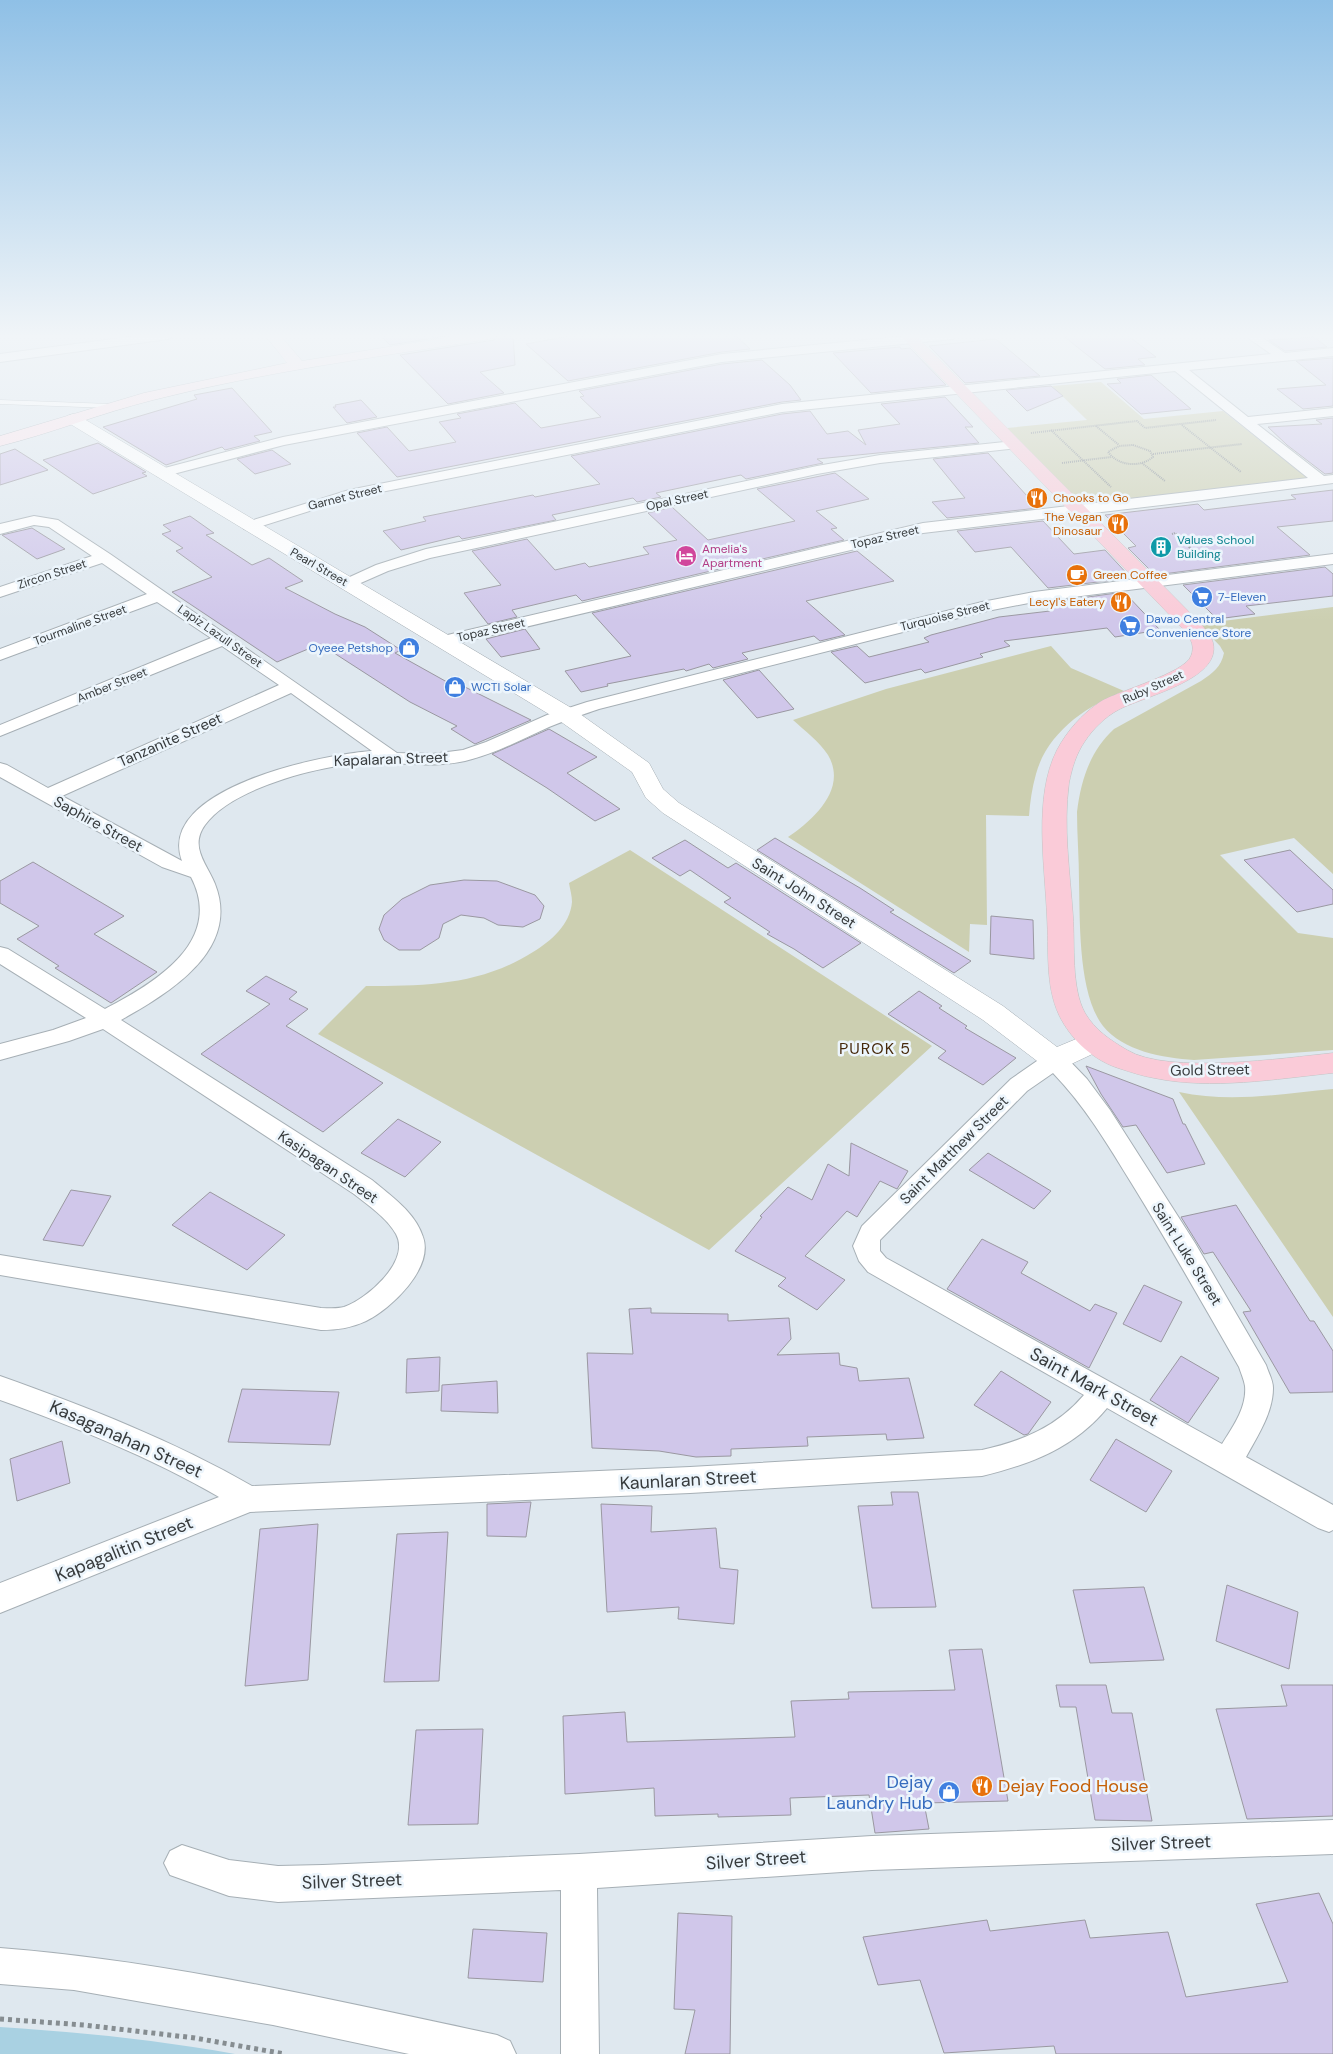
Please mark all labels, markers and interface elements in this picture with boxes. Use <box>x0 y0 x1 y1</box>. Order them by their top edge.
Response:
street label: Garnet Street <box>306 480 384 514</box>
street label: Opal Street <box>644 486 710 514</box>
restaurant icon: Chooks to Go <box>1025 486 1049 510</box>
place label: Chooks to Go <box>1053 490 1129 506</box>
place label: The Vegan Dinosaur <box>1044 509 1103 539</box>
restaurant icon: The Vegan Dinosaur <box>1106 512 1130 536</box>
street label: Topaz Street <box>849 521 921 553</box>
place label: Values School Building <box>1177 532 1254 562</box>
building icon: Values School Building <box>1149 535 1173 559</box>
place label: Amelia's Apartment <box>702 541 763 571</box>
street label: Pearl Street <box>287 544 351 590</box>
hotel icon: Amelia's Apartment <box>674 544 698 568</box>
street label: Zircon Street <box>15 555 89 593</box>
cafe icon: Green Coffee <box>1065 563 1089 587</box>
place label: Green Coffee <box>1093 567 1167 583</box>
supermarket icon: 7-Eleven <box>1190 585 1214 609</box>
place label: 7-Eleven <box>1218 589 1266 605</box>
restaurant icon: Lecyl's Eatery <box>1109 590 1133 614</box>
place label: Lecyl's Eatery <box>1029 594 1105 610</box>
street label: Turquoise Street <box>899 597 992 635</box>
street label: Tourmaline Street <box>31 601 129 649</box>
street label: Lapiz Lazull Street <box>175 601 266 671</box>
place label: Davao Central Convenience Store <box>1146 611 1251 641</box>
street label: Topaz Street <box>455 614 527 646</box>
supermarket icon: Davao Central Convenience Store <box>1118 614 1142 638</box>
shop icon: Oyeee Petshop <box>397 636 421 660</box>
place label: Oyeee Petshop <box>308 640 393 656</box>
street label: Amber Street <box>74 663 150 706</box>
street label: Ruby Street <box>1120 666 1186 708</box>
shop icon: WCTI Solar <box>443 675 467 699</box>
place label: WCTI Solar <box>471 679 532 695</box>
street label: Tanzanite Street <box>115 708 225 772</box>
street label: Kapalaran Street <box>333 747 449 771</box>
street label: Saphire Street <box>50 791 146 857</box>
street label: Saint John Street <box>748 853 860 933</box>
district label: PUROK 5 <box>839 1038 911 1059</box>
street label: Gold Street <box>1170 1059 1250 1081</box>
street label: Saint Matthew Street <box>895 1091 1013 1209</box>
street label: Kasipagan Street <box>274 1126 382 1208</box>
street label: Saint Luke Street <box>1147 1199 1227 1309</box>
street label: Saint Mark Street <box>1026 1342 1162 1432</box>
street label: Kasaganahan Street <box>46 1394 206 1484</box>
street label: Kaunlaran Street <box>619 1464 757 1496</box>
street label: Kapagalitin Street <box>52 1510 196 1588</box>
place label: Dejay Laundry Hub <box>826 1770 933 1815</box>
restaurant icon: Dejay Food House <box>970 1774 994 1798</box>
place label: Dejay Food House <box>998 1774 1148 1798</box>
shop icon: Dejay Laundry Hub <box>937 1780 961 1804</box>
street label: Silver Street <box>1110 1829 1212 1857</box>
street label: Silver Street <box>705 1845 807 1875</box>
street label: Silver Street <box>301 1867 403 1895</box>

